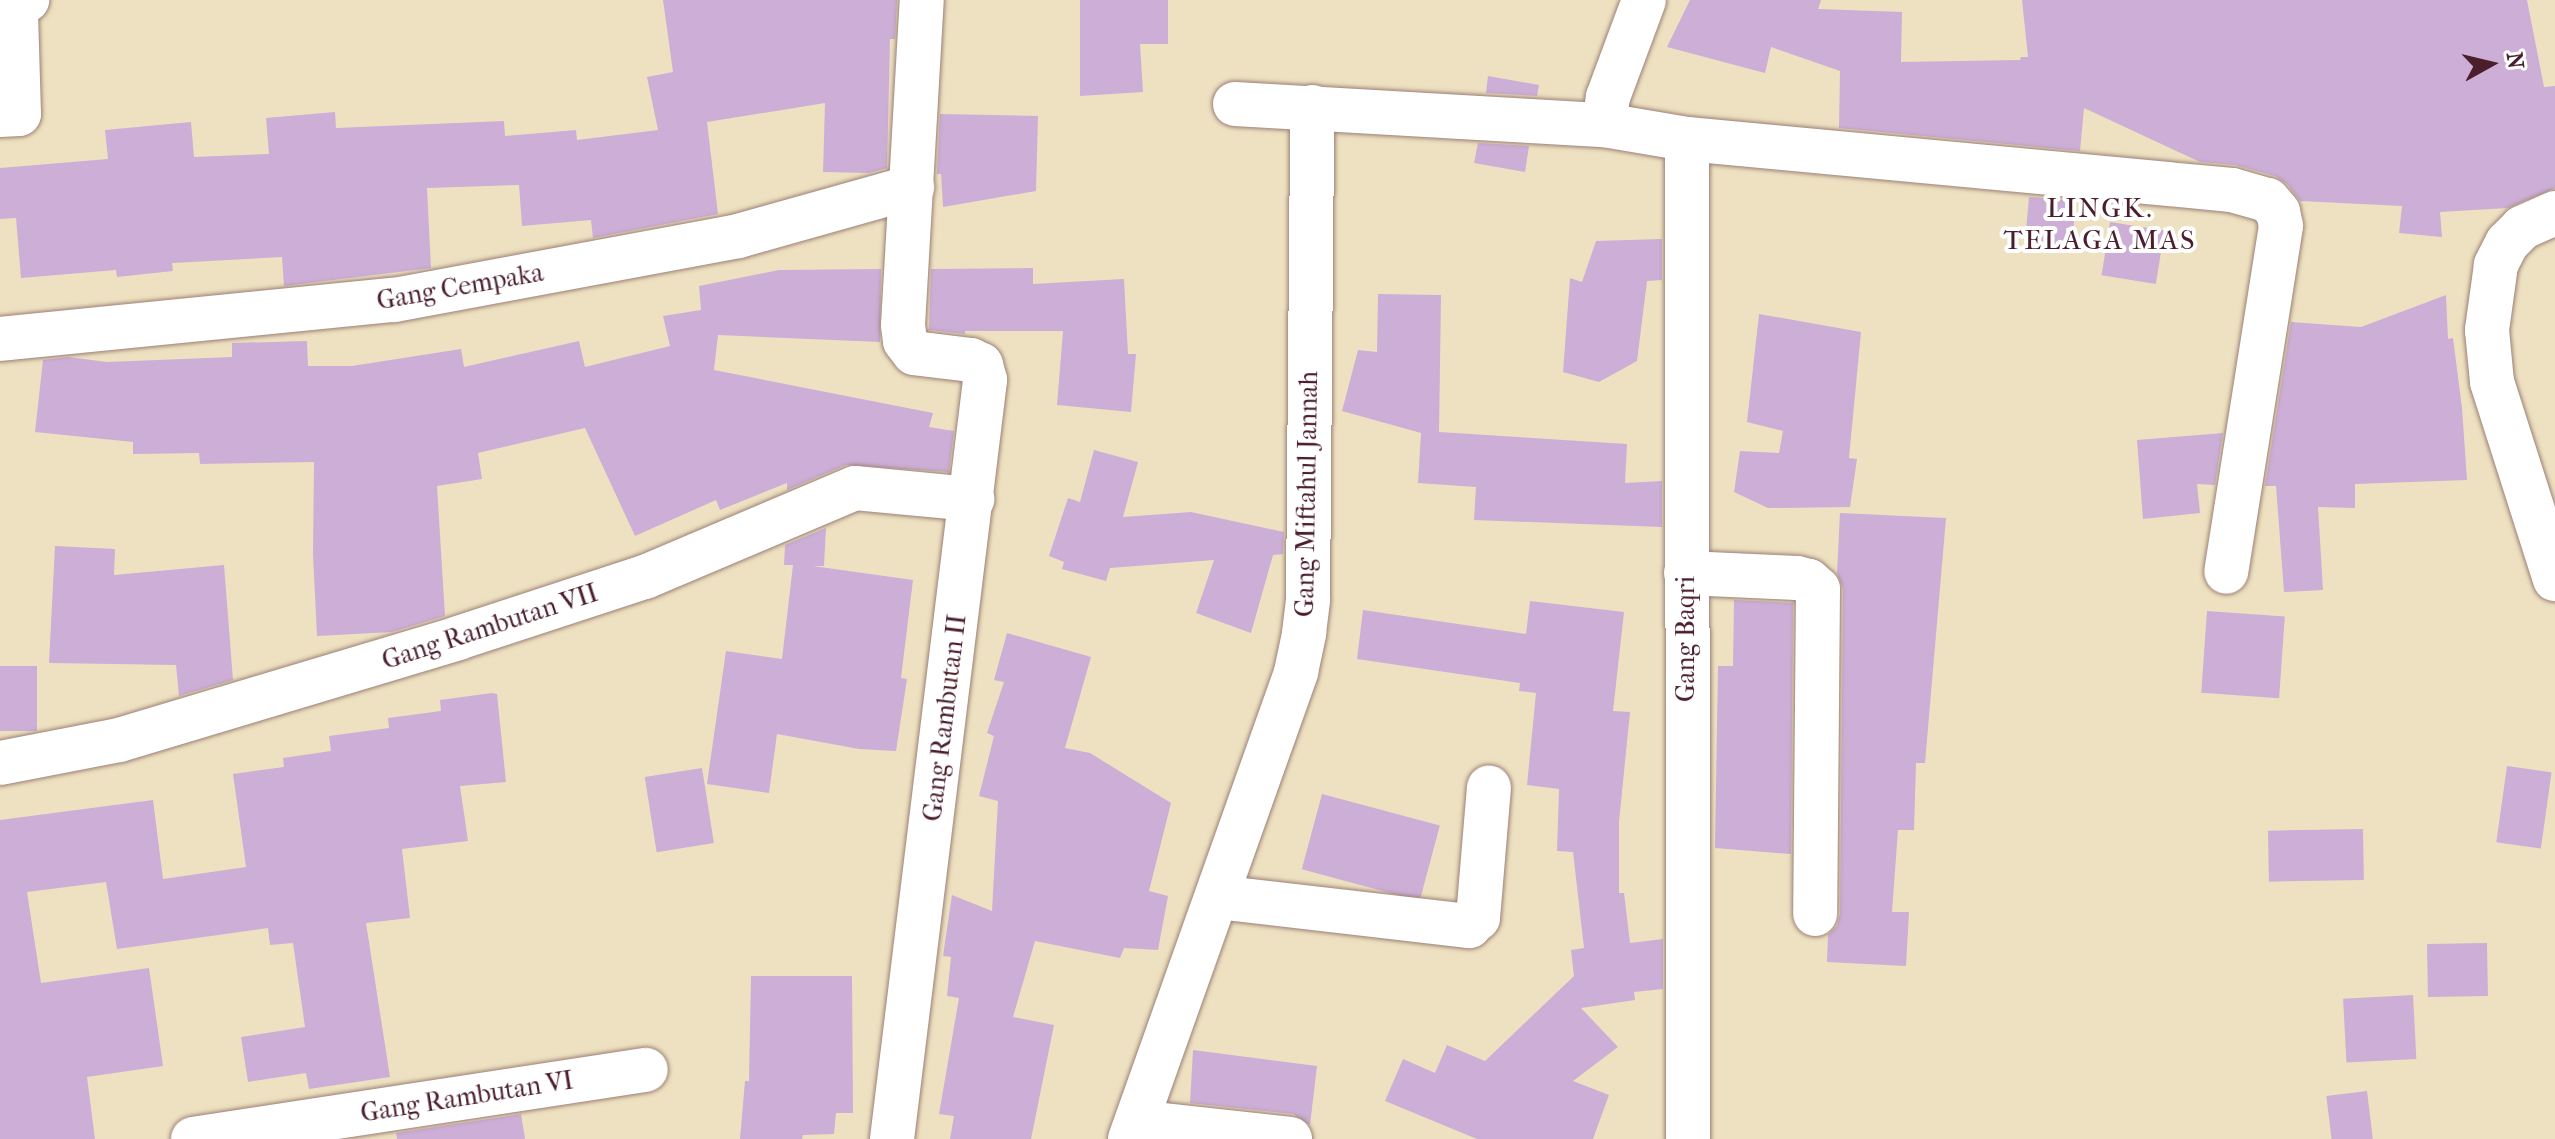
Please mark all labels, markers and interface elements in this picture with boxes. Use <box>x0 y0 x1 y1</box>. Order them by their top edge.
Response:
north arrow <box>2451 24 2531 104</box>
text: N <box>2501 51 2529 71</box>
district label: LINGK. TELAGA MAS <box>2003 191 2197 257</box>
street label: Gang Cempaka <box>374 257 546 317</box>
street label: Gang Miftahul Jannah <box>1289 371 1325 617</box>
street label: Gang Baqri <box>1670 576 1702 702</box>
street label: Gang Rambutan VII <box>378 577 602 677</box>
street label: Gang Rambutan II <box>917 613 973 823</box>
street label: Gang Rambutan VI <box>358 1065 576 1129</box>

